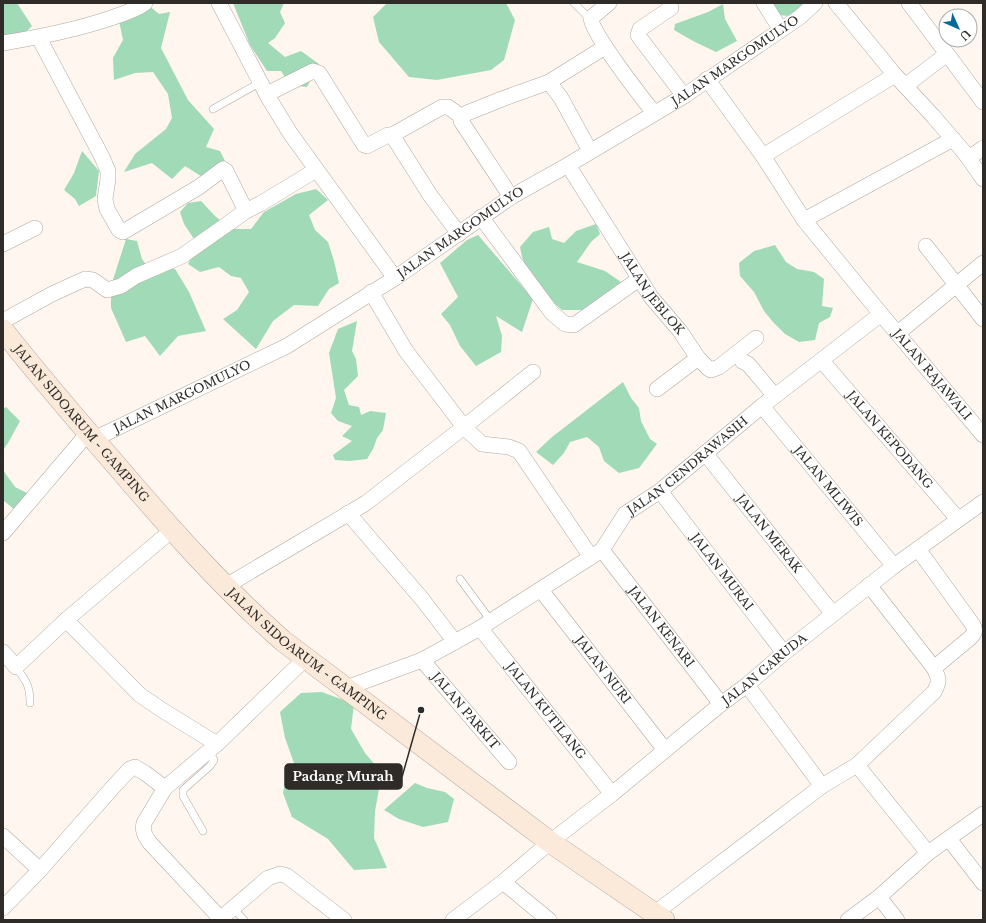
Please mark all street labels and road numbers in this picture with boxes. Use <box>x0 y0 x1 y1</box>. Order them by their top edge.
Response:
street label: JALAN MARGOMULYO <box>667 12 802 110</box>
street label: JALAN MARGOMULYO <box>393 183 527 282</box>
street label: JALAN JEBLOK <box>617 248 688 338</box>
street label: JALAN RAJAWALI <box>889 324 975 423</box>
street label: JALAN SIDOARUM - GAMPING <box>9 340 153 506</box>
street label: JALAN MARGOMULYO <box>109 357 253 436</box>
street label: JALAN KEPODANG <box>843 386 937 492</box>
street label: JALAN CENDRAWASIH <box>622 413 751 519</box>
street label: JALAN MLIWIS <box>790 441 866 529</box>
street label: JALAN MERAK <box>732 489 806 576</box>
street label: JALAN MURAI <box>687 528 757 613</box>
street label: JALAN KENARI <box>624 581 698 670</box>
street label: JALAN SIDOARUM - GAMPING <box>223 583 391 724</box>
street label: JALAN GARUDA <box>717 630 810 709</box>
street label: JALAN NURI <box>571 631 634 706</box>
street label: JALAN KUTILANG <box>502 658 590 763</box>
street label: JALAN PARKIT <box>428 668 503 752</box>

